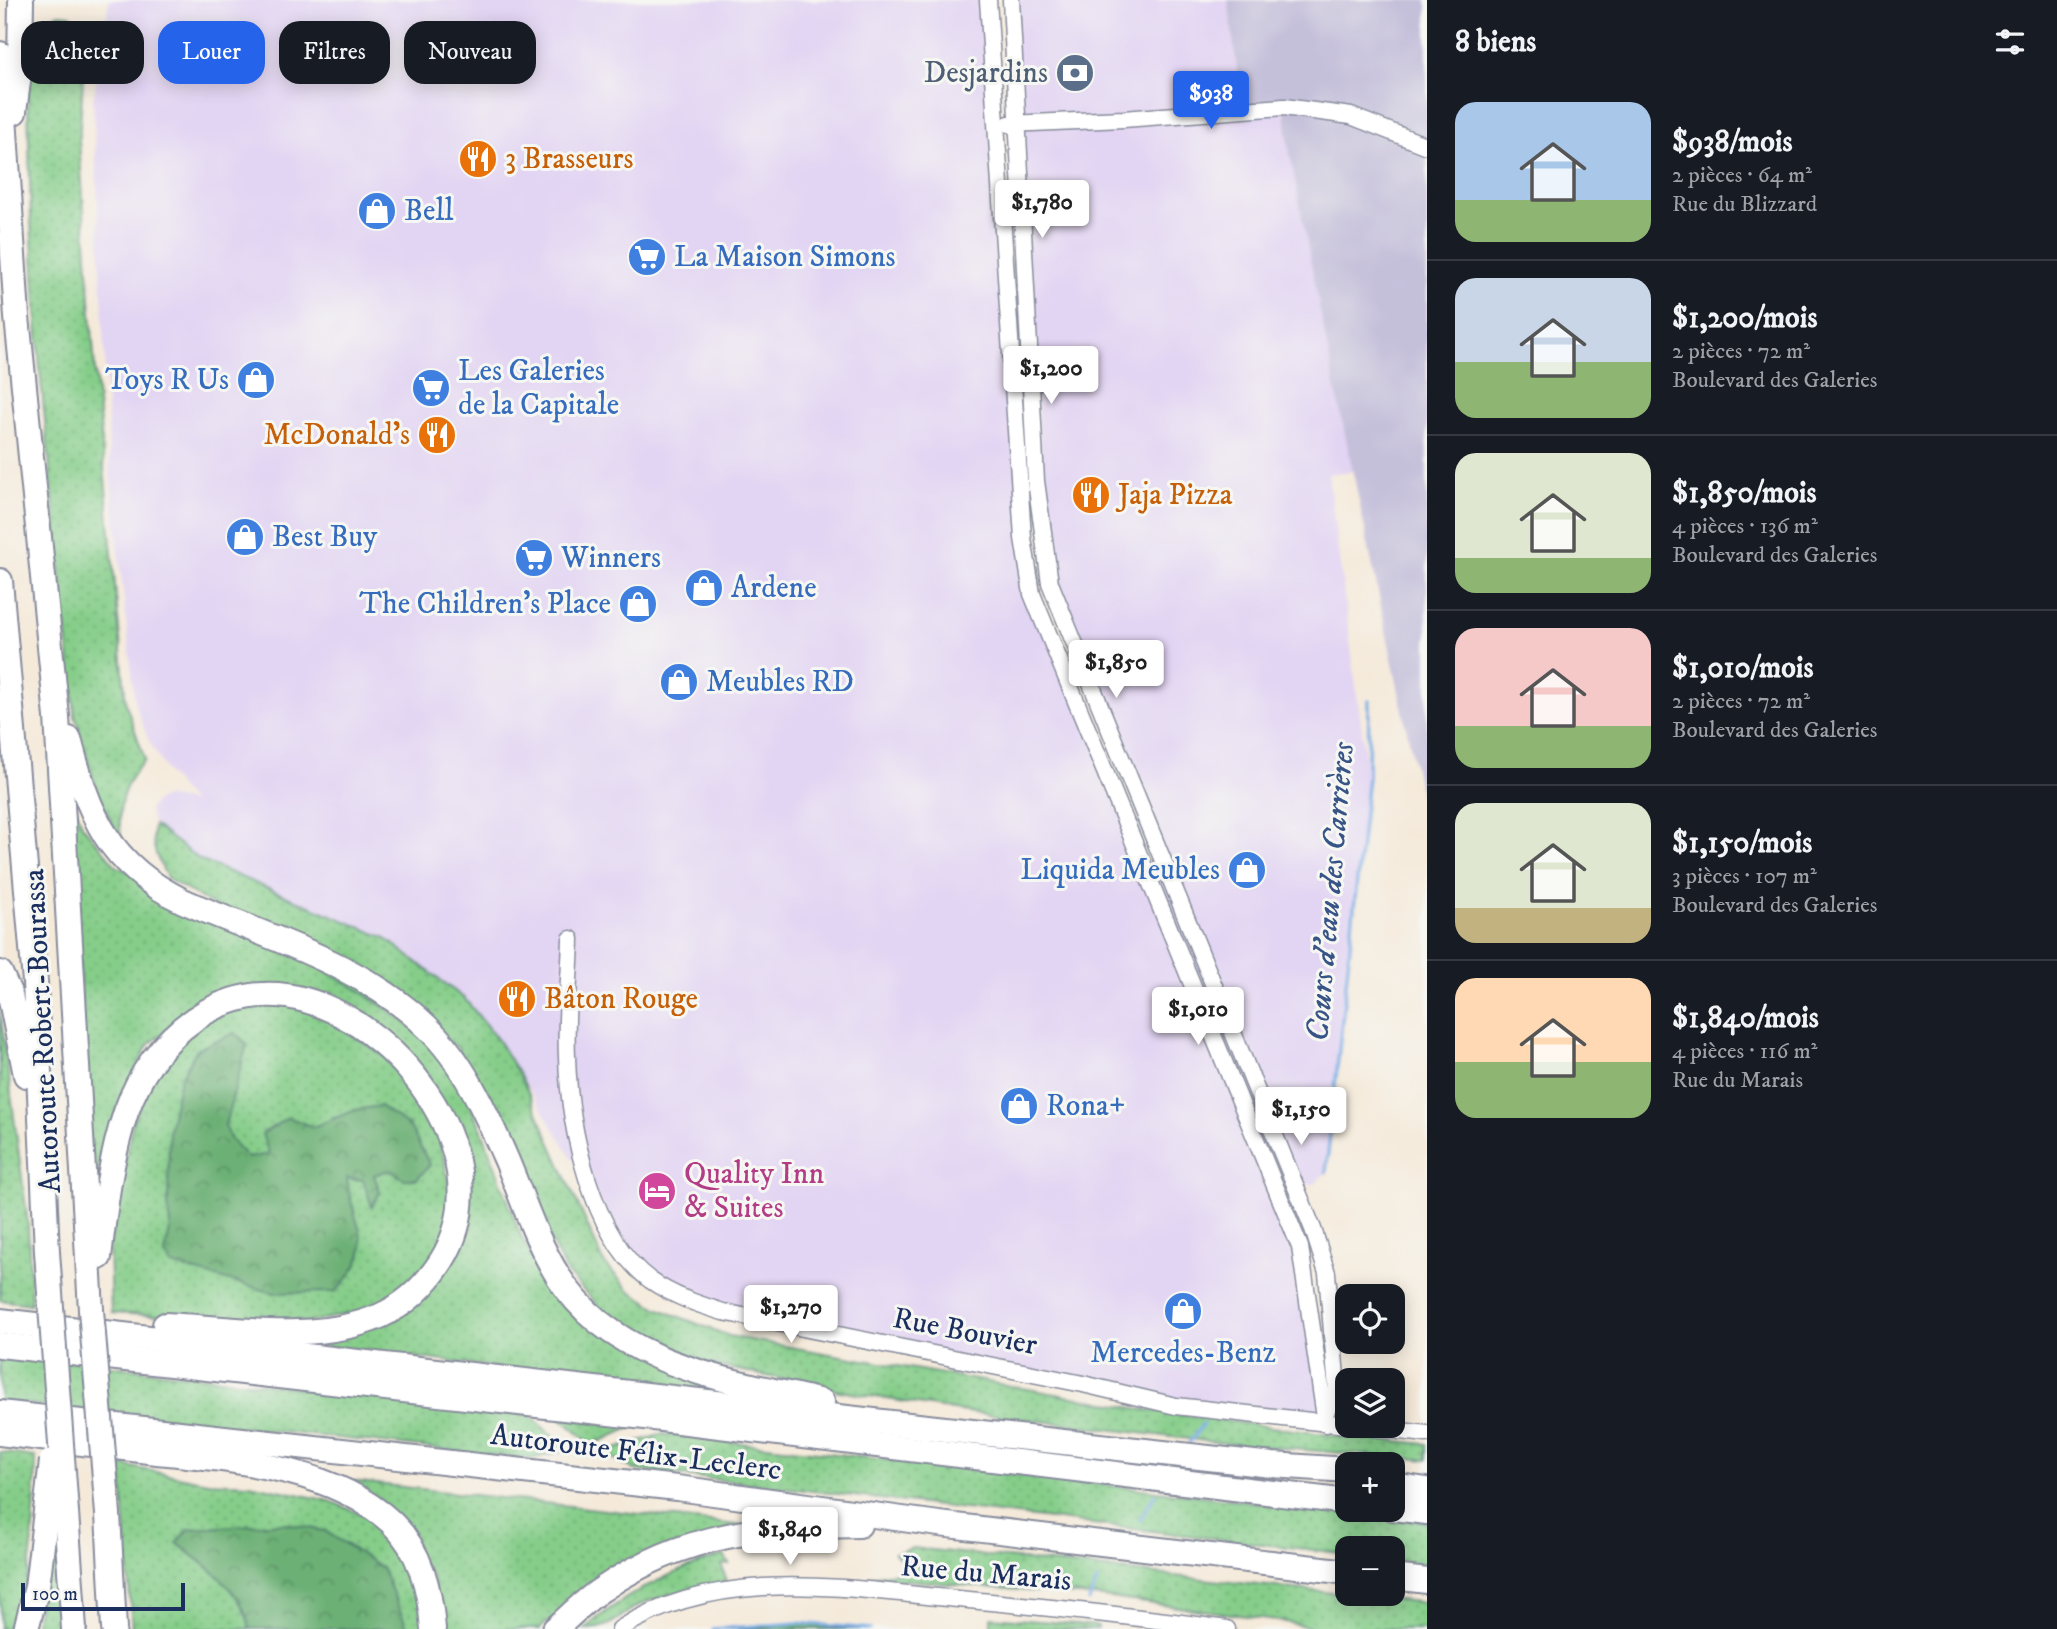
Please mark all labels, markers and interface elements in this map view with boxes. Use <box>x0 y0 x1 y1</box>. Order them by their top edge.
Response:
chip: Acheter <box>21 21 144 84</box>
chip: Louer <box>158 21 265 84</box>
chip: Filtres <box>279 21 390 84</box>
chip: Nouveau <box>404 21 536 84</box>
icon: filters <box>1991 23 2029 61</box>
text: 8 biens <box>1455 24 1536 61</box>
bank icon: Desjardins <box>1054 52 1096 94</box>
place label: Desjardins <box>924 55 1048 92</box>
pin: $938 <box>1170 72 1252 131</box>
text: $938 <box>1189 79 1233 108</box>
text: $938/mois <box>1672 124 1792 161</box>
icon: home <box>1511 130 1595 214</box>
restaurant icon: 3 Brasseurs <box>457 138 499 180</box>
place label: 3 Brasseurs <box>505 141 633 178</box>
text: 2 pièces · 64 m² <box>1672 161 1812 190</box>
pin: $1,780 <box>985 180 1099 240</box>
text: $1,780 <box>1011 188 1073 217</box>
shop icon: Bell <box>356 190 398 232</box>
text: Rue du Blizzard <box>1672 190 1817 219</box>
place label: Bell <box>404 193 453 230</box>
supermarket icon: La Maison Simons <box>626 236 668 278</box>
place label: La Maison Simons <box>674 239 896 276</box>
text: $1,200/mois <box>1672 300 1817 337</box>
icon: home <box>1511 306 1595 390</box>
text: 2 pièces · 72 m² <box>1672 337 1810 366</box>
pin: $1,200 <box>994 346 1108 406</box>
place label: Les Galeries de la Capitale <box>458 353 619 424</box>
text: $1,200 <box>1019 354 1083 383</box>
shop icon: Toys R Us <box>235 359 277 401</box>
place label: Toys R Us <box>105 362 229 399</box>
text: Boulevard des Galeries <box>1672 366 1878 395</box>
supermarket icon: Les Galeries de la Capitale <box>410 367 452 409</box>
restaurant icon: McDonald's <box>416 414 458 456</box>
place label: McDonald's <box>263 417 410 454</box>
restaurant icon: Jaja Pizza <box>1070 474 1112 516</box>
text: $1,850/mois <box>1672 475 1816 512</box>
place label: Jaja Pizza <box>1115 477 1233 514</box>
icon: home <box>1511 481 1595 565</box>
text: 4 pièces · 136 m² <box>1672 512 1818 541</box>
shop icon: Best Buy <box>224 516 266 558</box>
place label: Best Buy <box>272 519 378 556</box>
supermarket icon: Winners <box>513 537 555 579</box>
place label: Winners <box>560 540 661 577</box>
text: Boulevard des Galeries <box>1672 541 1878 570</box>
shop icon: Ardene <box>683 567 725 609</box>
place label: Ardene <box>731 570 817 607</box>
shop icon: The Children's Place <box>617 583 659 625</box>
place label: The Children's Place <box>359 586 611 623</box>
pin: $1,850 <box>1059 640 1173 700</box>
text: $1,850 <box>1085 648 1147 677</box>
text: $1,010/mois <box>1672 650 1813 687</box>
icon: home <box>1511 656 1595 740</box>
shop icon: Meubles RD <box>658 661 700 703</box>
place label: Meubles RD <box>706 664 854 701</box>
text: 2 pièces · 72 m² <box>1672 687 1810 716</box>
text: Boulevard des Galeries <box>1672 716 1878 745</box>
water label: Cours d'eau des Carrières <box>1298 740 1364 1043</box>
text: $1,150/mois <box>1672 825 1812 862</box>
icon: home <box>1511 831 1595 915</box>
shop icon: Liquida Meubles <box>1226 849 1268 891</box>
place label: Liquida Meubles <box>1020 852 1220 889</box>
text: 3 pièces · 107 m² <box>1672 862 1817 891</box>
street label: Autoroute Robert-Bourassa <box>16 868 70 1194</box>
text: Boulevard des Galeries <box>1672 891 1878 920</box>
restaurant icon: Bâton Rouge <box>496 978 538 1020</box>
place label: Bâton Rouge <box>544 981 698 1018</box>
pin: $1,010 <box>1141 988 1255 1047</box>
text: $1,010 <box>1168 995 1228 1024</box>
text: $1,840/mois <box>1672 1000 1819 1037</box>
icon: home <box>1511 1006 1595 1090</box>
text: 4 pièces · 116 m² <box>1672 1037 1817 1066</box>
text: Rue du Marais <box>1672 1066 1803 1095</box>
shop icon: Rona+ <box>998 1085 1040 1127</box>
place label: Rona+ <box>1046 1088 1126 1125</box>
pin: $1,150 <box>1244 1088 1358 1147</box>
text: $1,150 <box>1271 1095 1331 1124</box>
place label: Quality Inn & Suites <box>684 1156 824 1227</box>
hotel icon: Quality Inn & Suites <box>636 1170 678 1212</box>
map controls <box>1335 1284 1405 1606</box>
button: locate <box>1335 1284 1405 1354</box>
pin: $1,270 <box>734 1286 848 1345</box>
shop icon: Mercedes-Benz <box>1162 1290 1204 1332</box>
text: $1,270 <box>760 1293 822 1322</box>
street label: Rue Bouvier <box>890 1300 1040 1364</box>
place label: Mercedes-Benz <box>1090 1335 1276 1372</box>
button: layers <box>1335 1368 1405 1438</box>
street label: Autoroute Félix-Leclerc <box>489 1417 783 1489</box>
button: + <box>1335 1452 1405 1522</box>
pin: $1,840 <box>733 1508 847 1567</box>
text: $1,840 <box>758 1515 822 1544</box>
button: − <box>1335 1536 1405 1606</box>
street label: Rue du Marais <box>899 1548 1073 1600</box>
scale bar <box>21 1580 186 1612</box>
text: 100 m <box>32 1583 78 1606</box>

